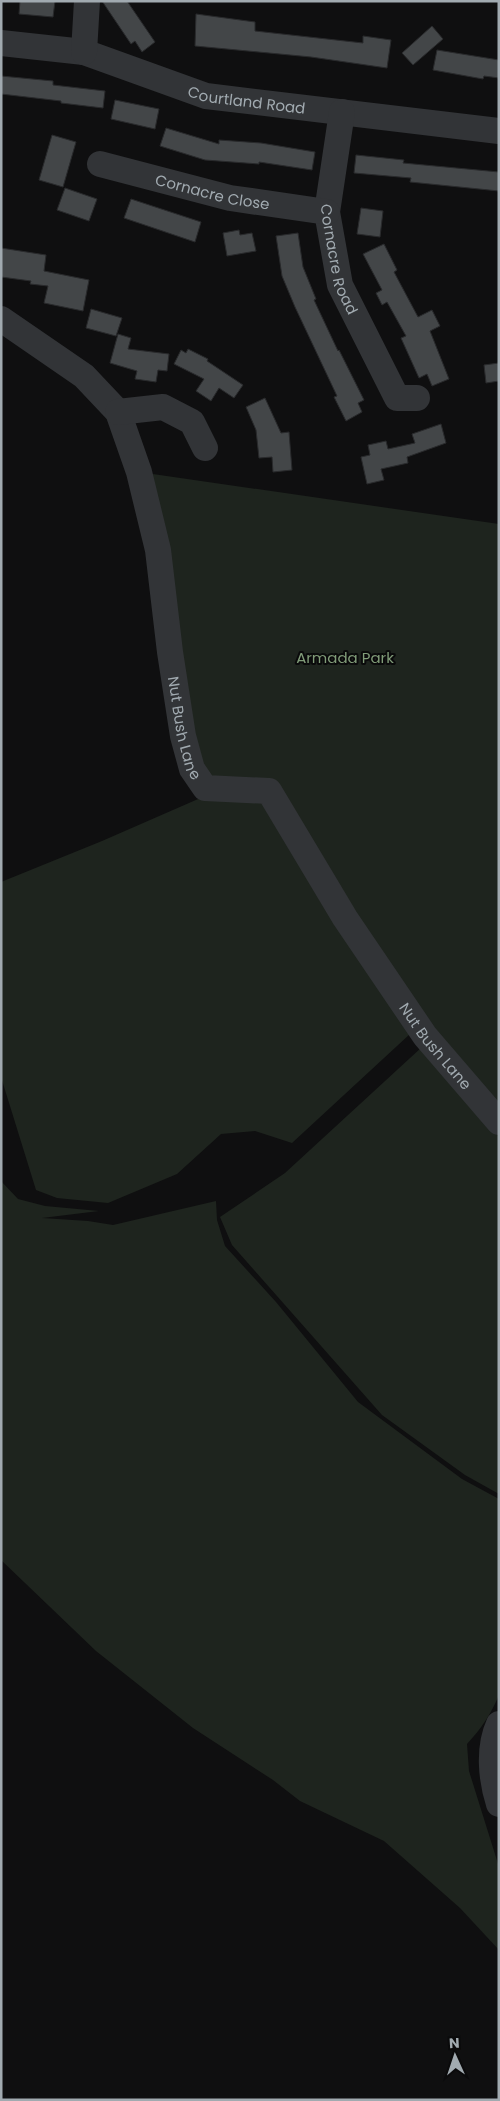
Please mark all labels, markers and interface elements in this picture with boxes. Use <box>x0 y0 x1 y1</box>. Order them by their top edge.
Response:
street label: Courtland Road <box>185 80 307 118</box>
street label: Cornacre Close <box>153 168 271 214</box>
street label: Cornacre Road <box>316 203 364 318</box>
park label: Armada Park <box>296 647 394 668</box>
street label: Nut Bush Lane <box>163 675 207 784</box>
street label: Nut Bush Lane <box>395 998 477 1094</box>
north arrow <box>430 2031 480 2081</box>
text: N <box>449 2033 460 2053</box>

